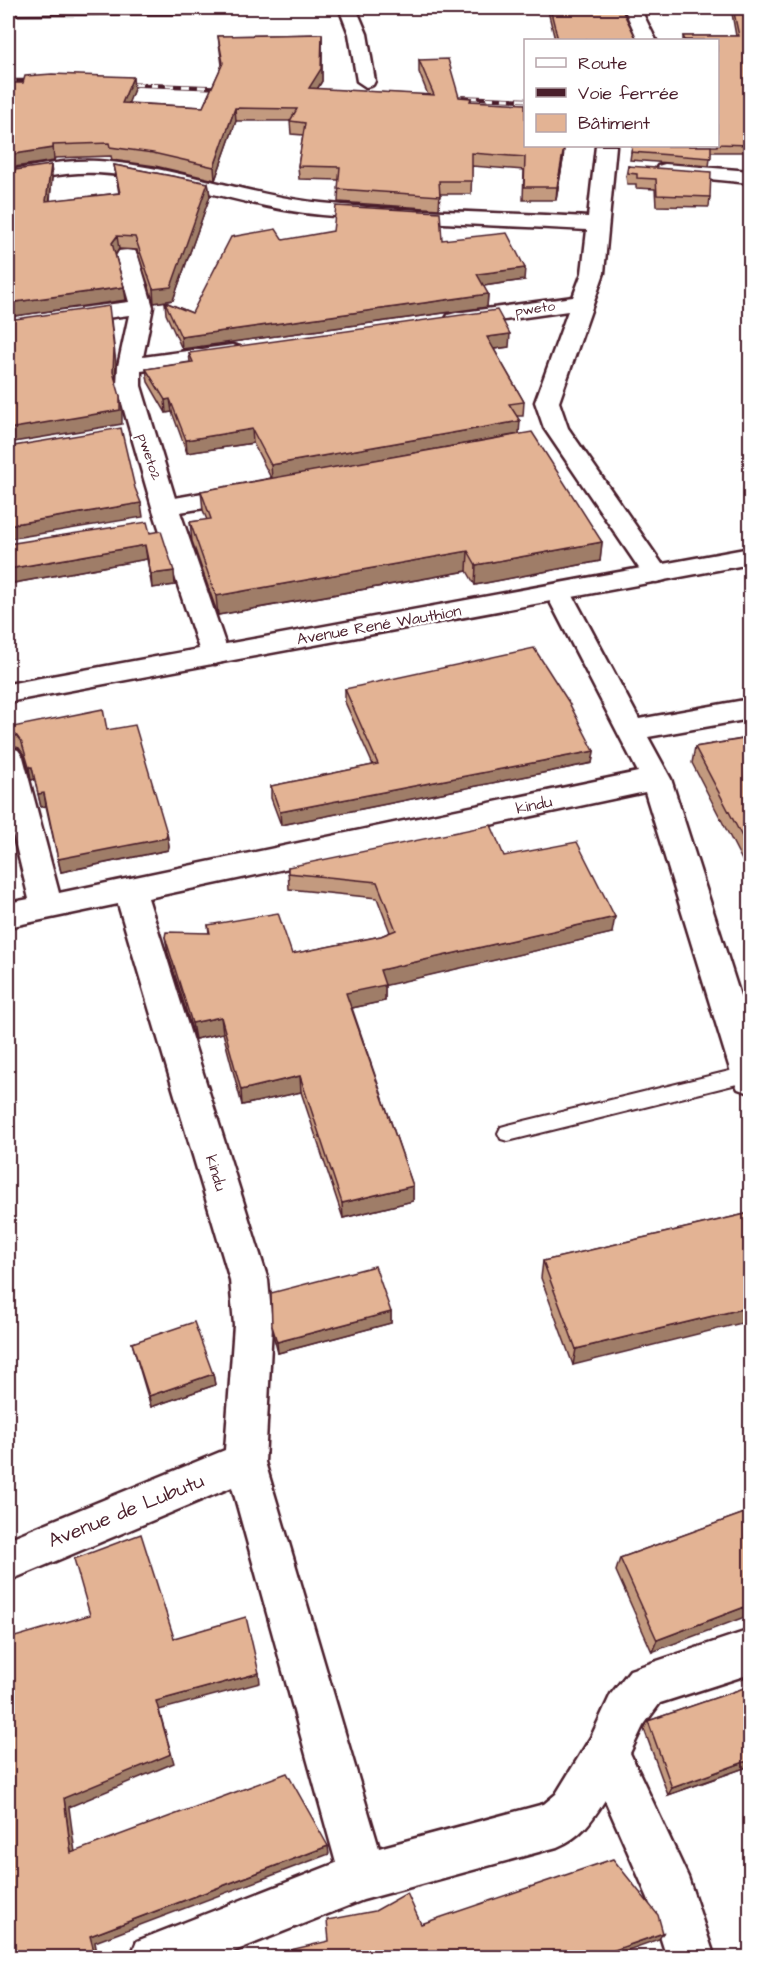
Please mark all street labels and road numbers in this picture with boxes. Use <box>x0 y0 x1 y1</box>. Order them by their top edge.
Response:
street label: pweto <box>514 296 556 322</box>
street label: pweto2 <box>132 431 166 483</box>
street label: Avenue René Wauthion <box>295 600 463 650</box>
street label: kindu <box>514 790 554 820</box>
street label: kindu <box>200 1152 232 1194</box>
street label: Avenue de Lubutu <box>44 1467 208 1555</box>

